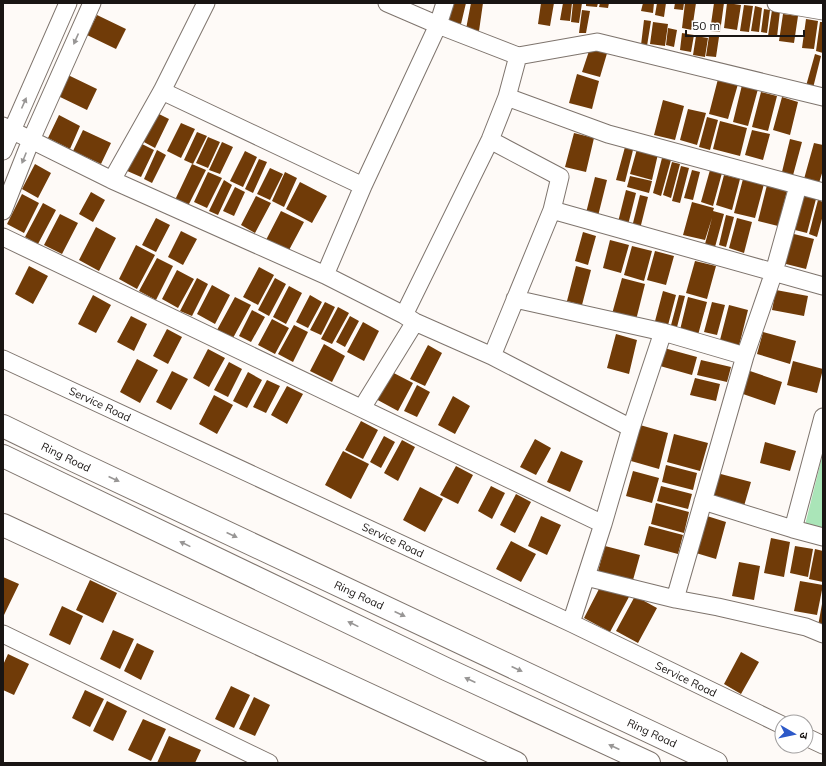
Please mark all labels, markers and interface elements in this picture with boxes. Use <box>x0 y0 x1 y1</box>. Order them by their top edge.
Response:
scale bar <box>686 12 804 38</box>
text: 50 m <box>692 18 720 33</box>
one-way arrow <box>73 33 79 44</box>
one-way arrow <box>22 96 28 108</box>
one-way arrow <box>21 152 27 164</box>
street label: Service Road <box>67 384 133 424</box>
street label: Ring Road <box>39 439 93 475</box>
one-way arrow <box>108 476 120 482</box>
street label: Service Road <box>360 520 426 560</box>
one-way arrow <box>226 532 237 538</box>
one-way arrow <box>180 541 191 547</box>
street label: Ring Road <box>332 577 386 613</box>
one-way arrow <box>394 611 405 617</box>
one-way arrow <box>347 621 359 627</box>
street label: Service Road <box>653 658 719 700</box>
one-way arrow <box>512 666 523 672</box>
one-way arrow <box>465 677 476 683</box>
north arrow <box>774 714 814 754</box>
street label: Ring Road <box>625 715 679 751</box>
text: उ <box>796 731 811 740</box>
one-way arrow <box>608 744 619 750</box>

